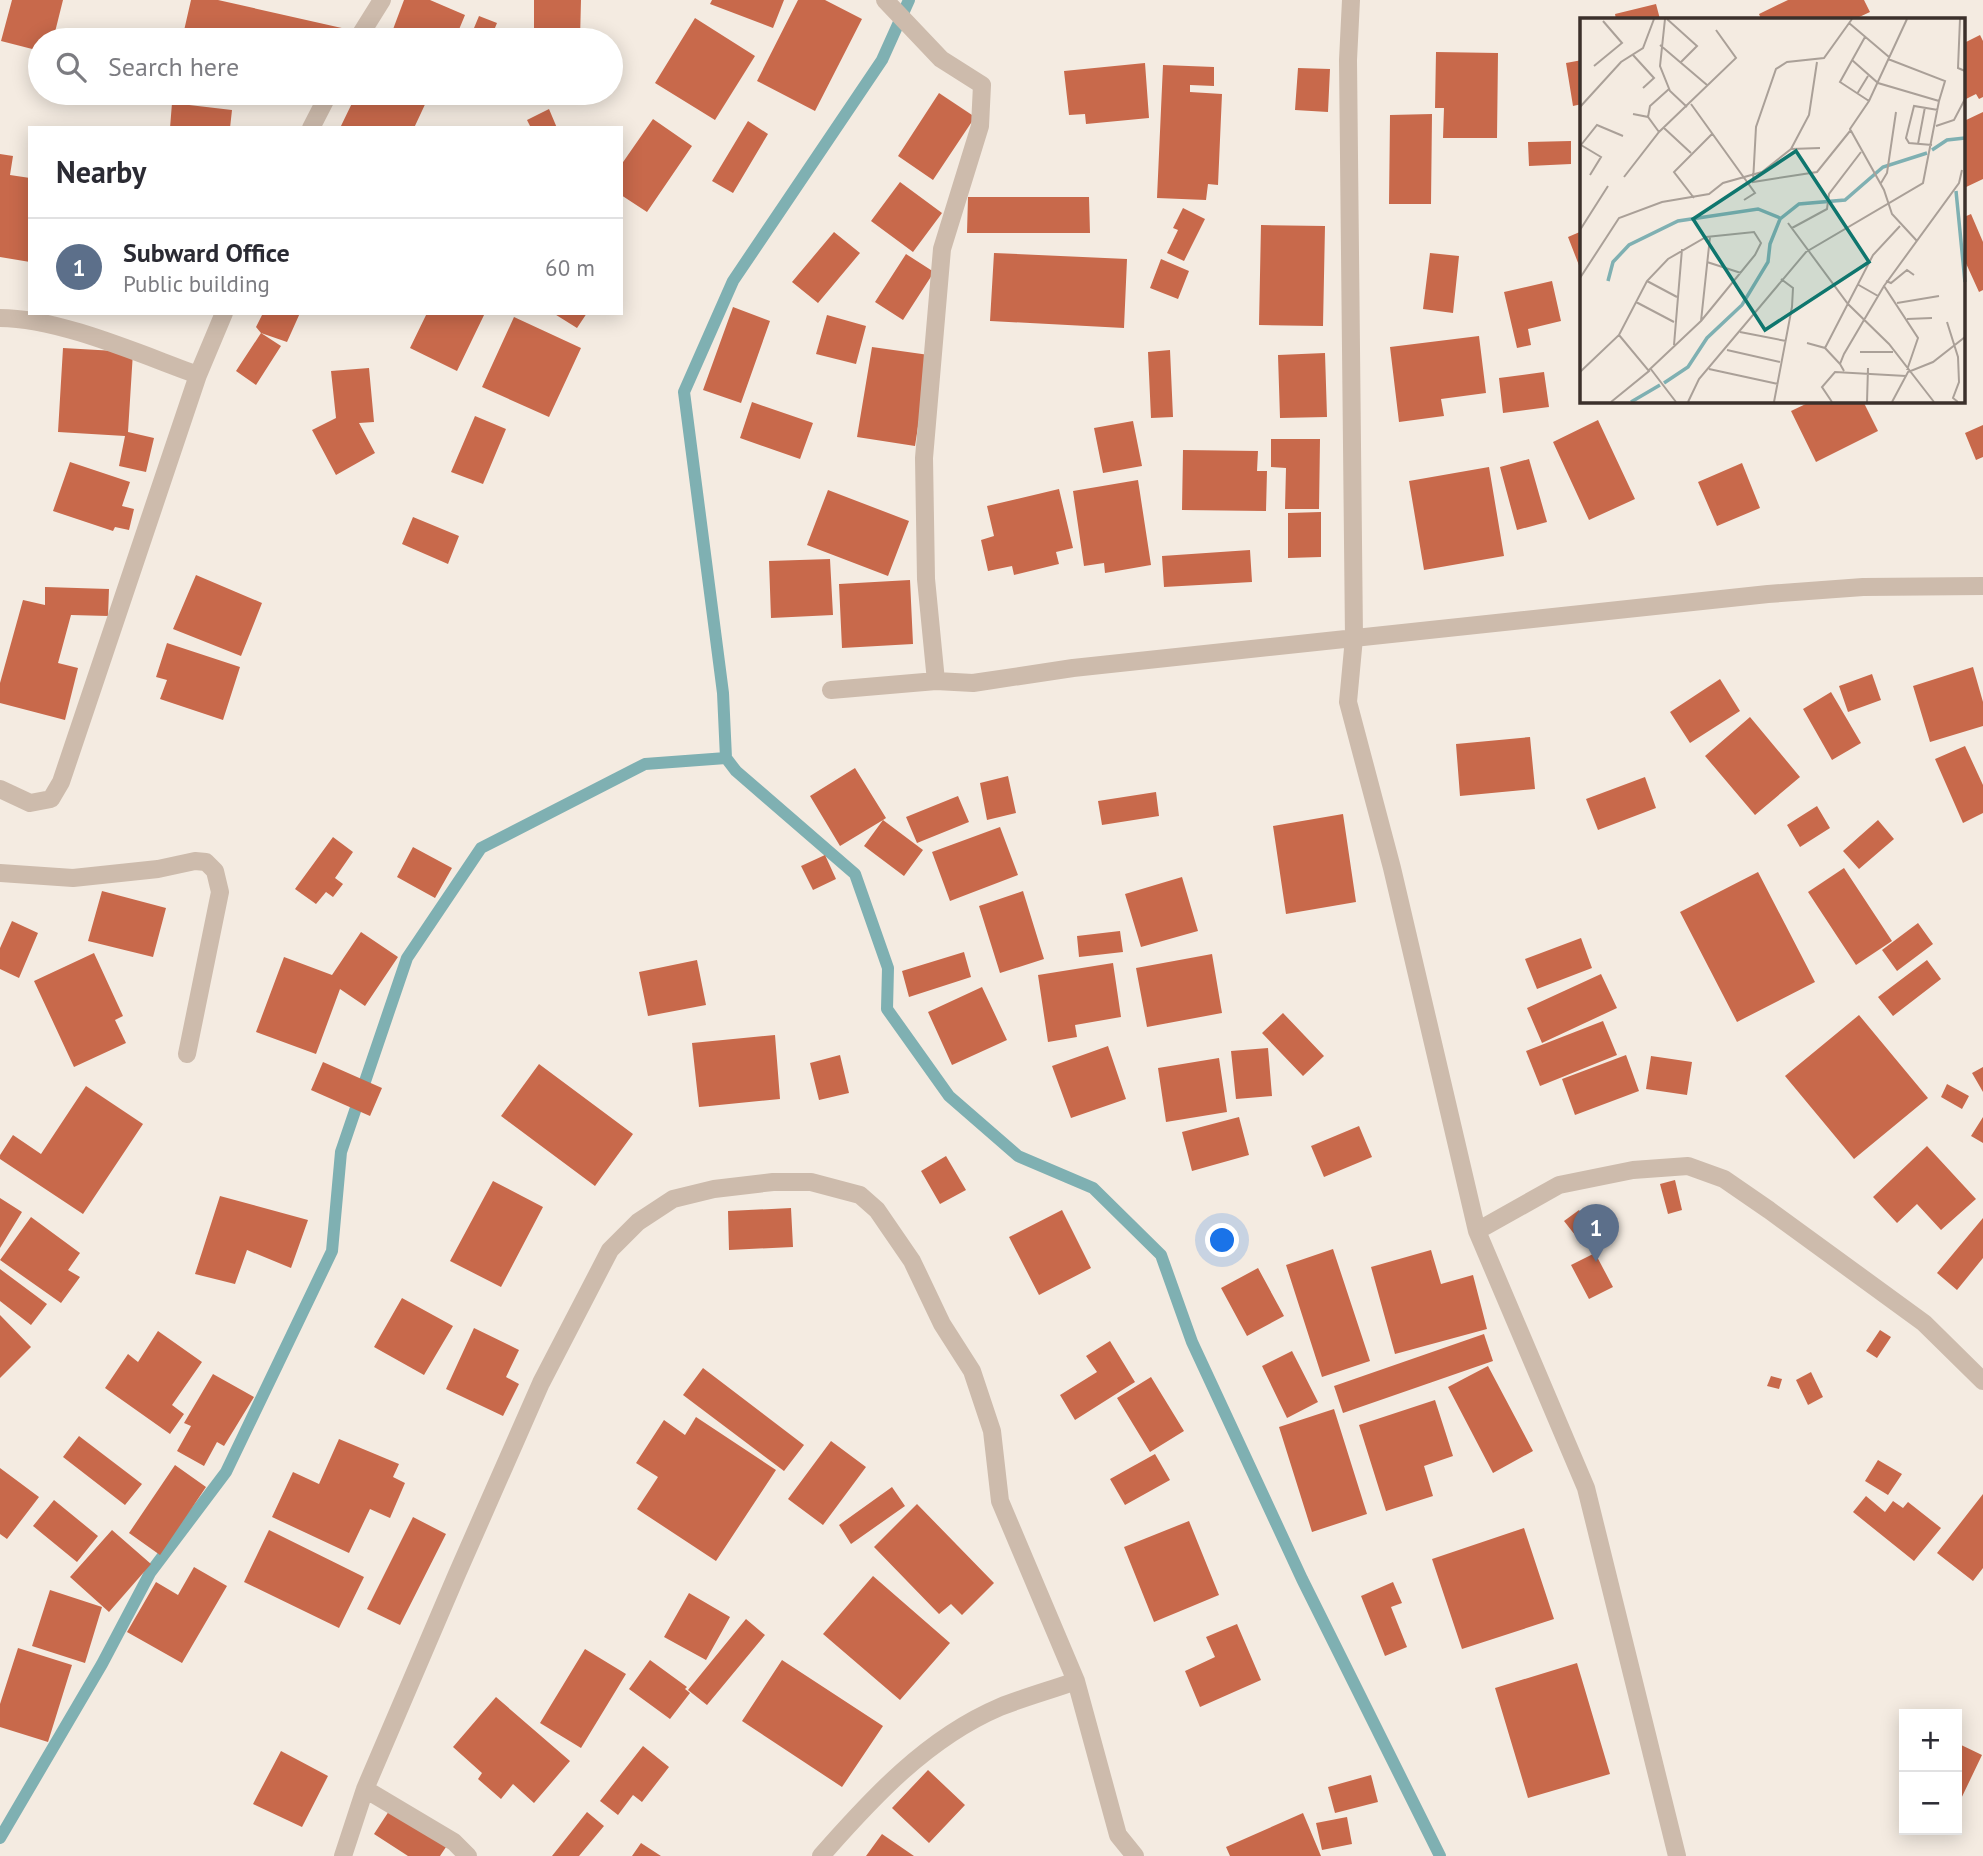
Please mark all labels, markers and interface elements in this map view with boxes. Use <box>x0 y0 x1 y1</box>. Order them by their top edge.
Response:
inset map <box>1580 18 1966 402</box>
search box <box>28 28 623 105</box>
icon: search <box>52 48 90 86</box>
text: Search here <box>108 50 239 83</box>
text: Nearby <box>56 152 146 191</box>
text: Subward Office <box>123 236 290 269</box>
text: 1 <box>72 253 86 282</box>
text: 60 m <box>545 253 595 282</box>
text: Public building <box>123 269 270 298</box>
pin: 1 <box>1573 1204 1619 1262</box>
your location <box>1205 1223 1239 1257</box>
map controls <box>1899 1709 1962 1835</box>
button: + <box>1899 1709 1962 1772</box>
button: − <box>1899 1772 1962 1835</box>

